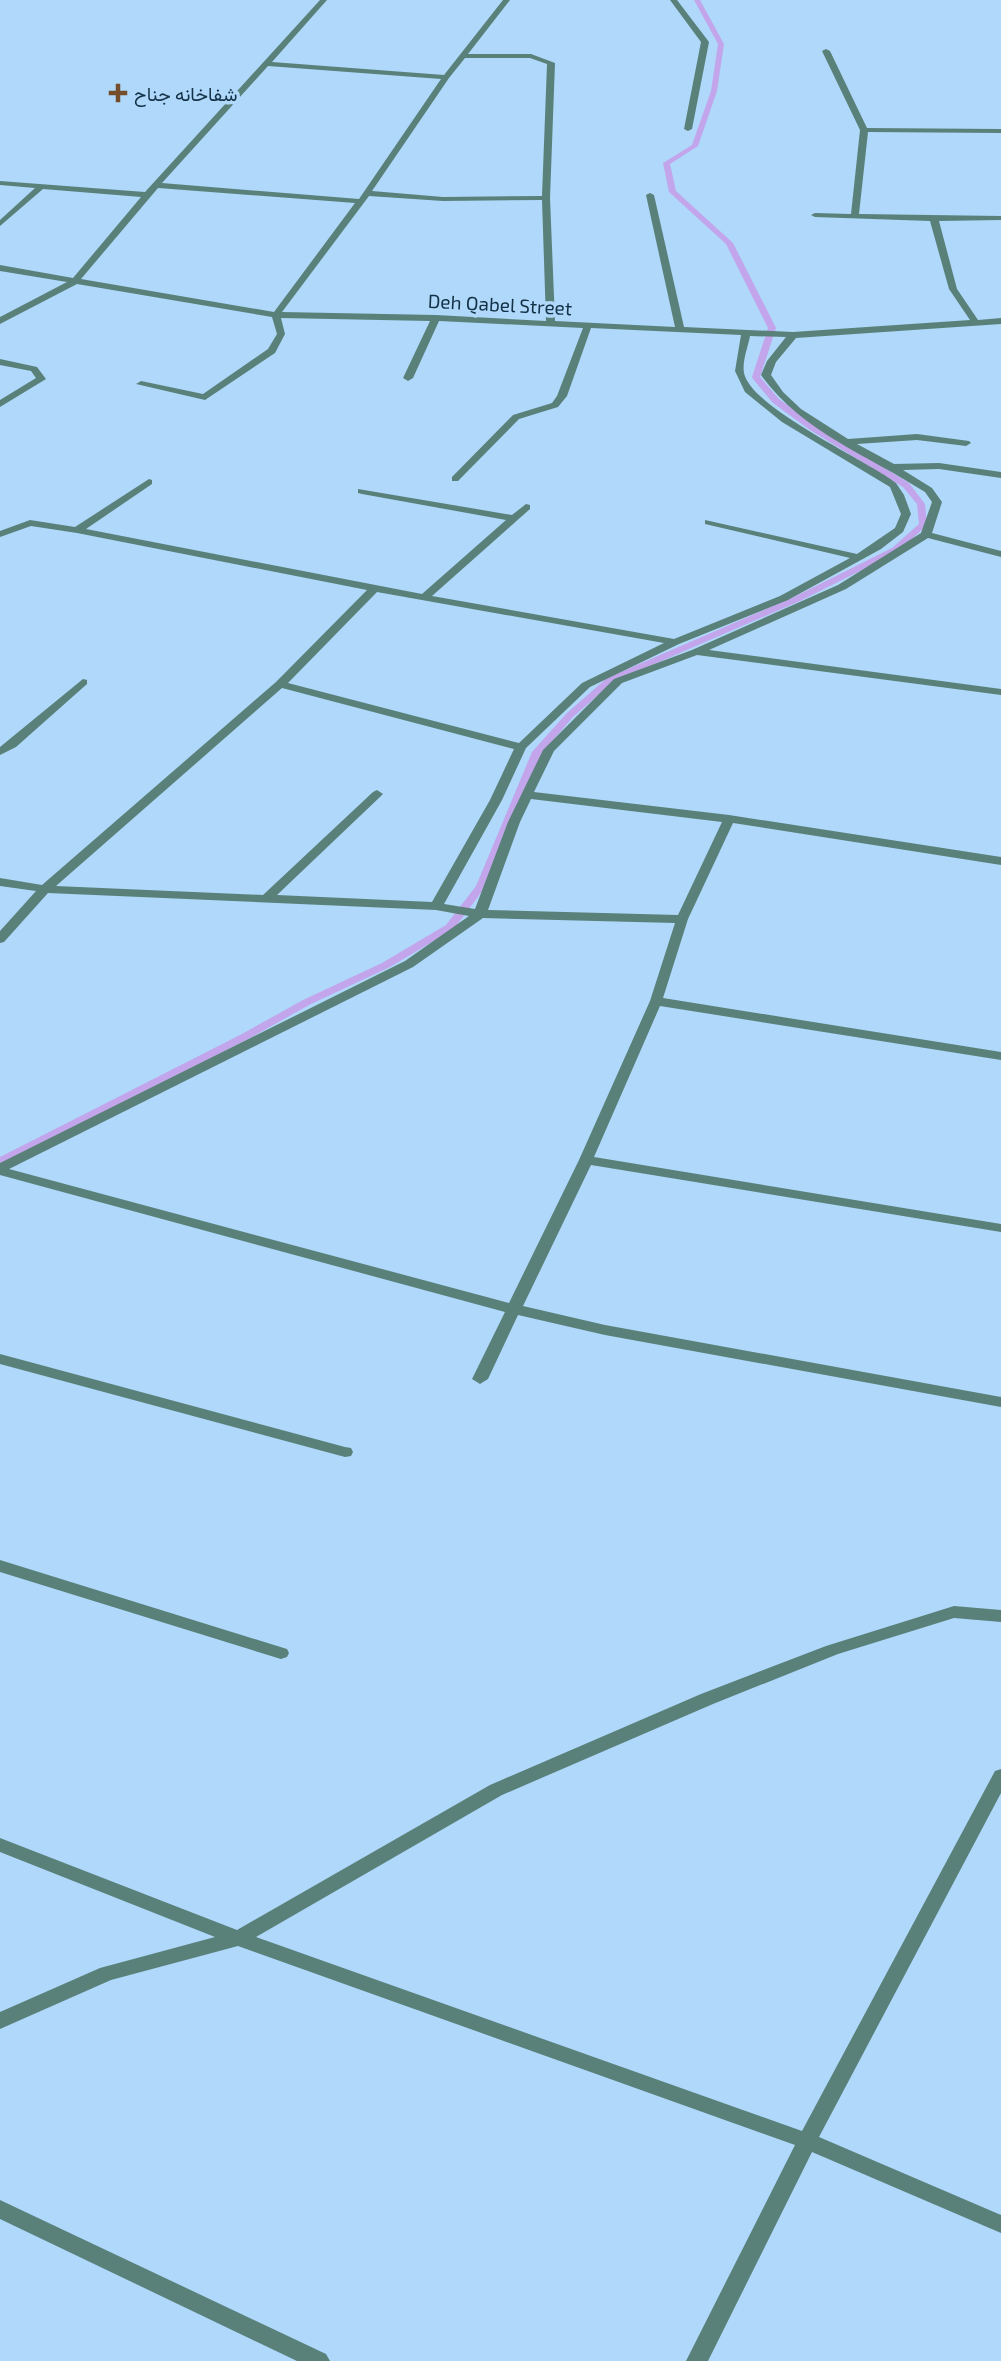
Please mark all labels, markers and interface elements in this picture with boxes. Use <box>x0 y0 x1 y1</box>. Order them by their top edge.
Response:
place label: شفاخانه جناح <box>134 82 237 107</box>
marker: شفاخانه جناح <box>108 83 128 103</box>
street label: Deh Qabel Street <box>427 289 573 319</box>

